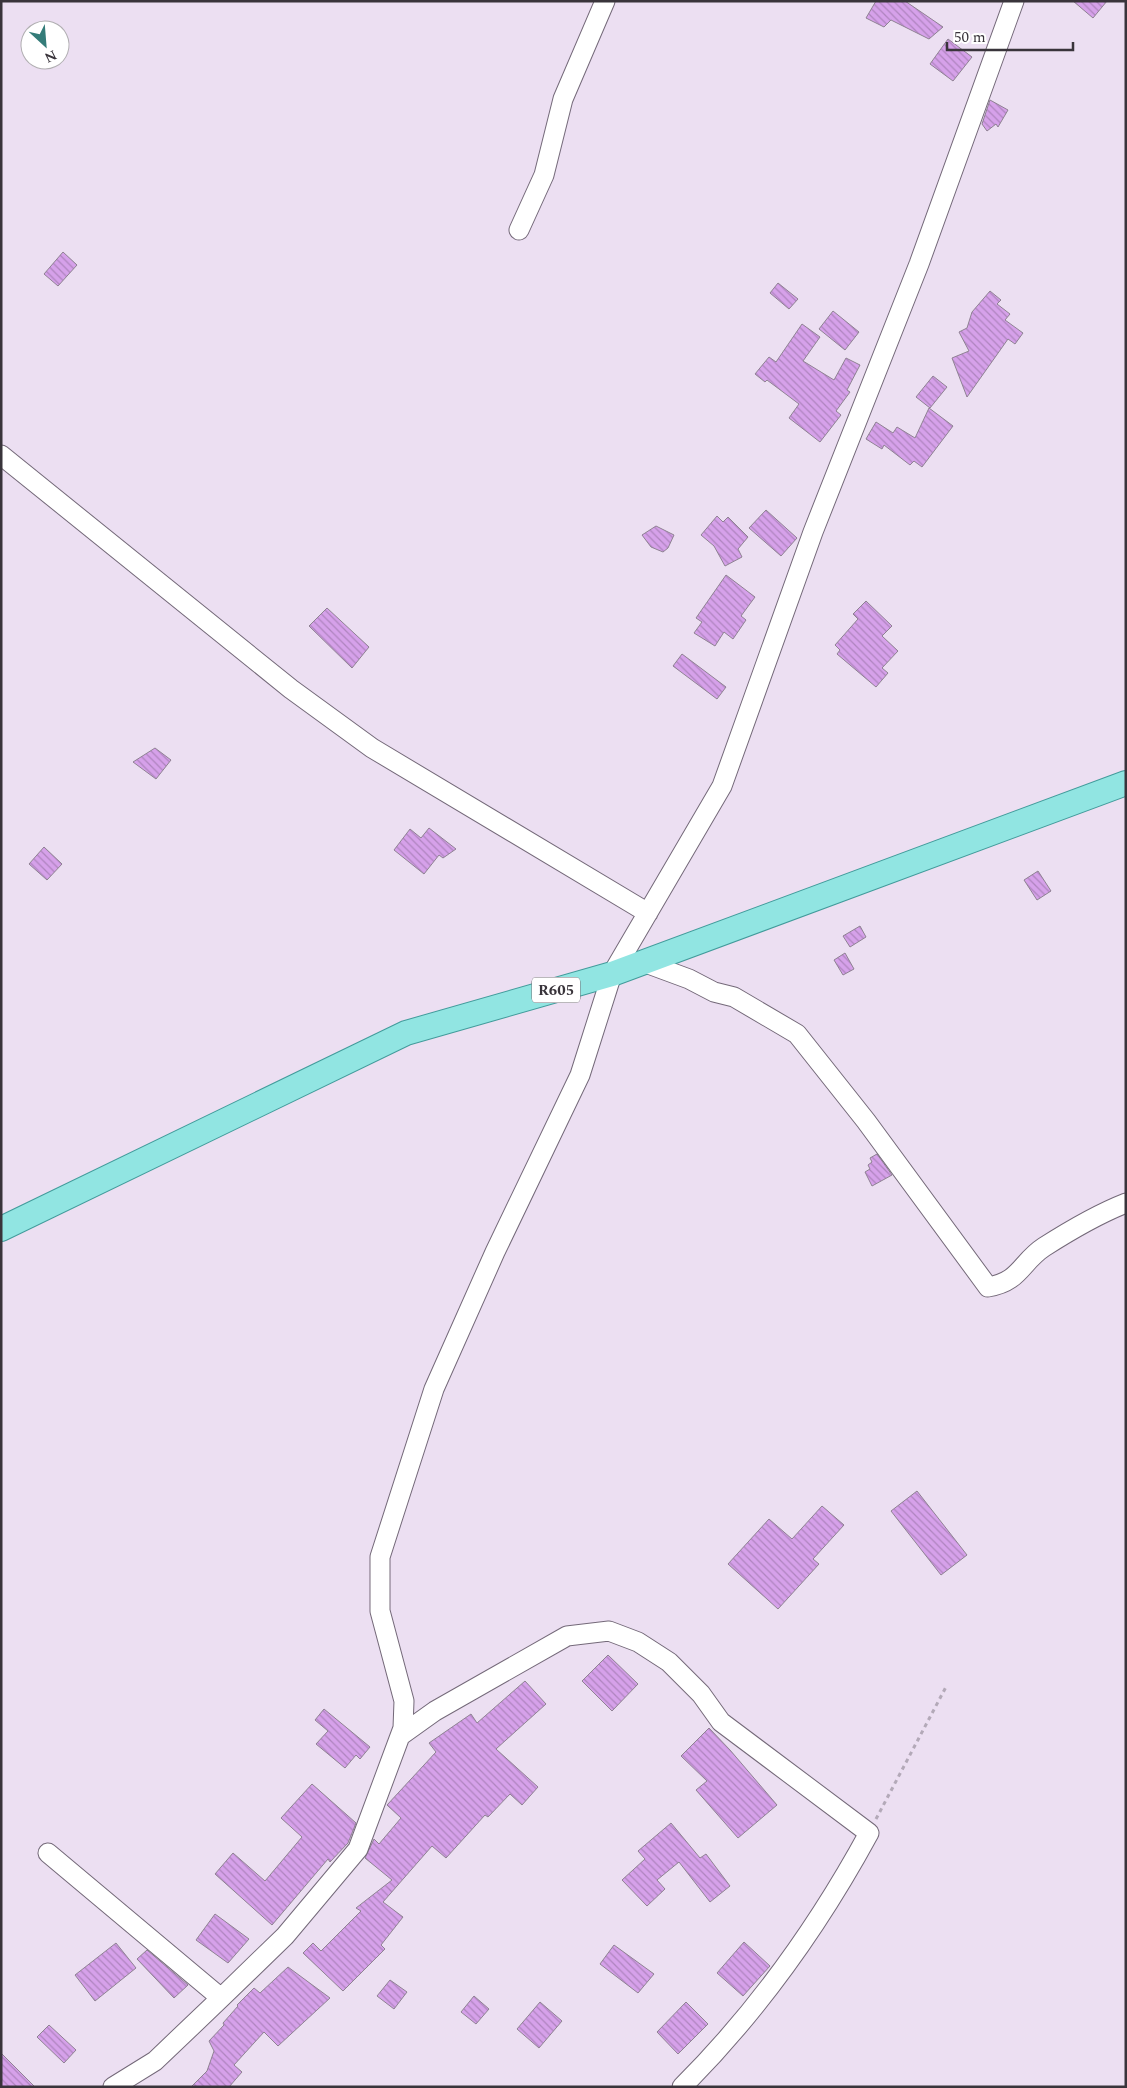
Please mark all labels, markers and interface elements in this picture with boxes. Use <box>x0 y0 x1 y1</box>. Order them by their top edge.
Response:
north arrow <box>20 20 70 70</box>
scale bar <box>947 20 1073 52</box>
text: 50 m <box>954 26 986 49</box>
text: N <box>41 44 60 68</box>
road number: R605 <box>532 978 580 1002</box>

